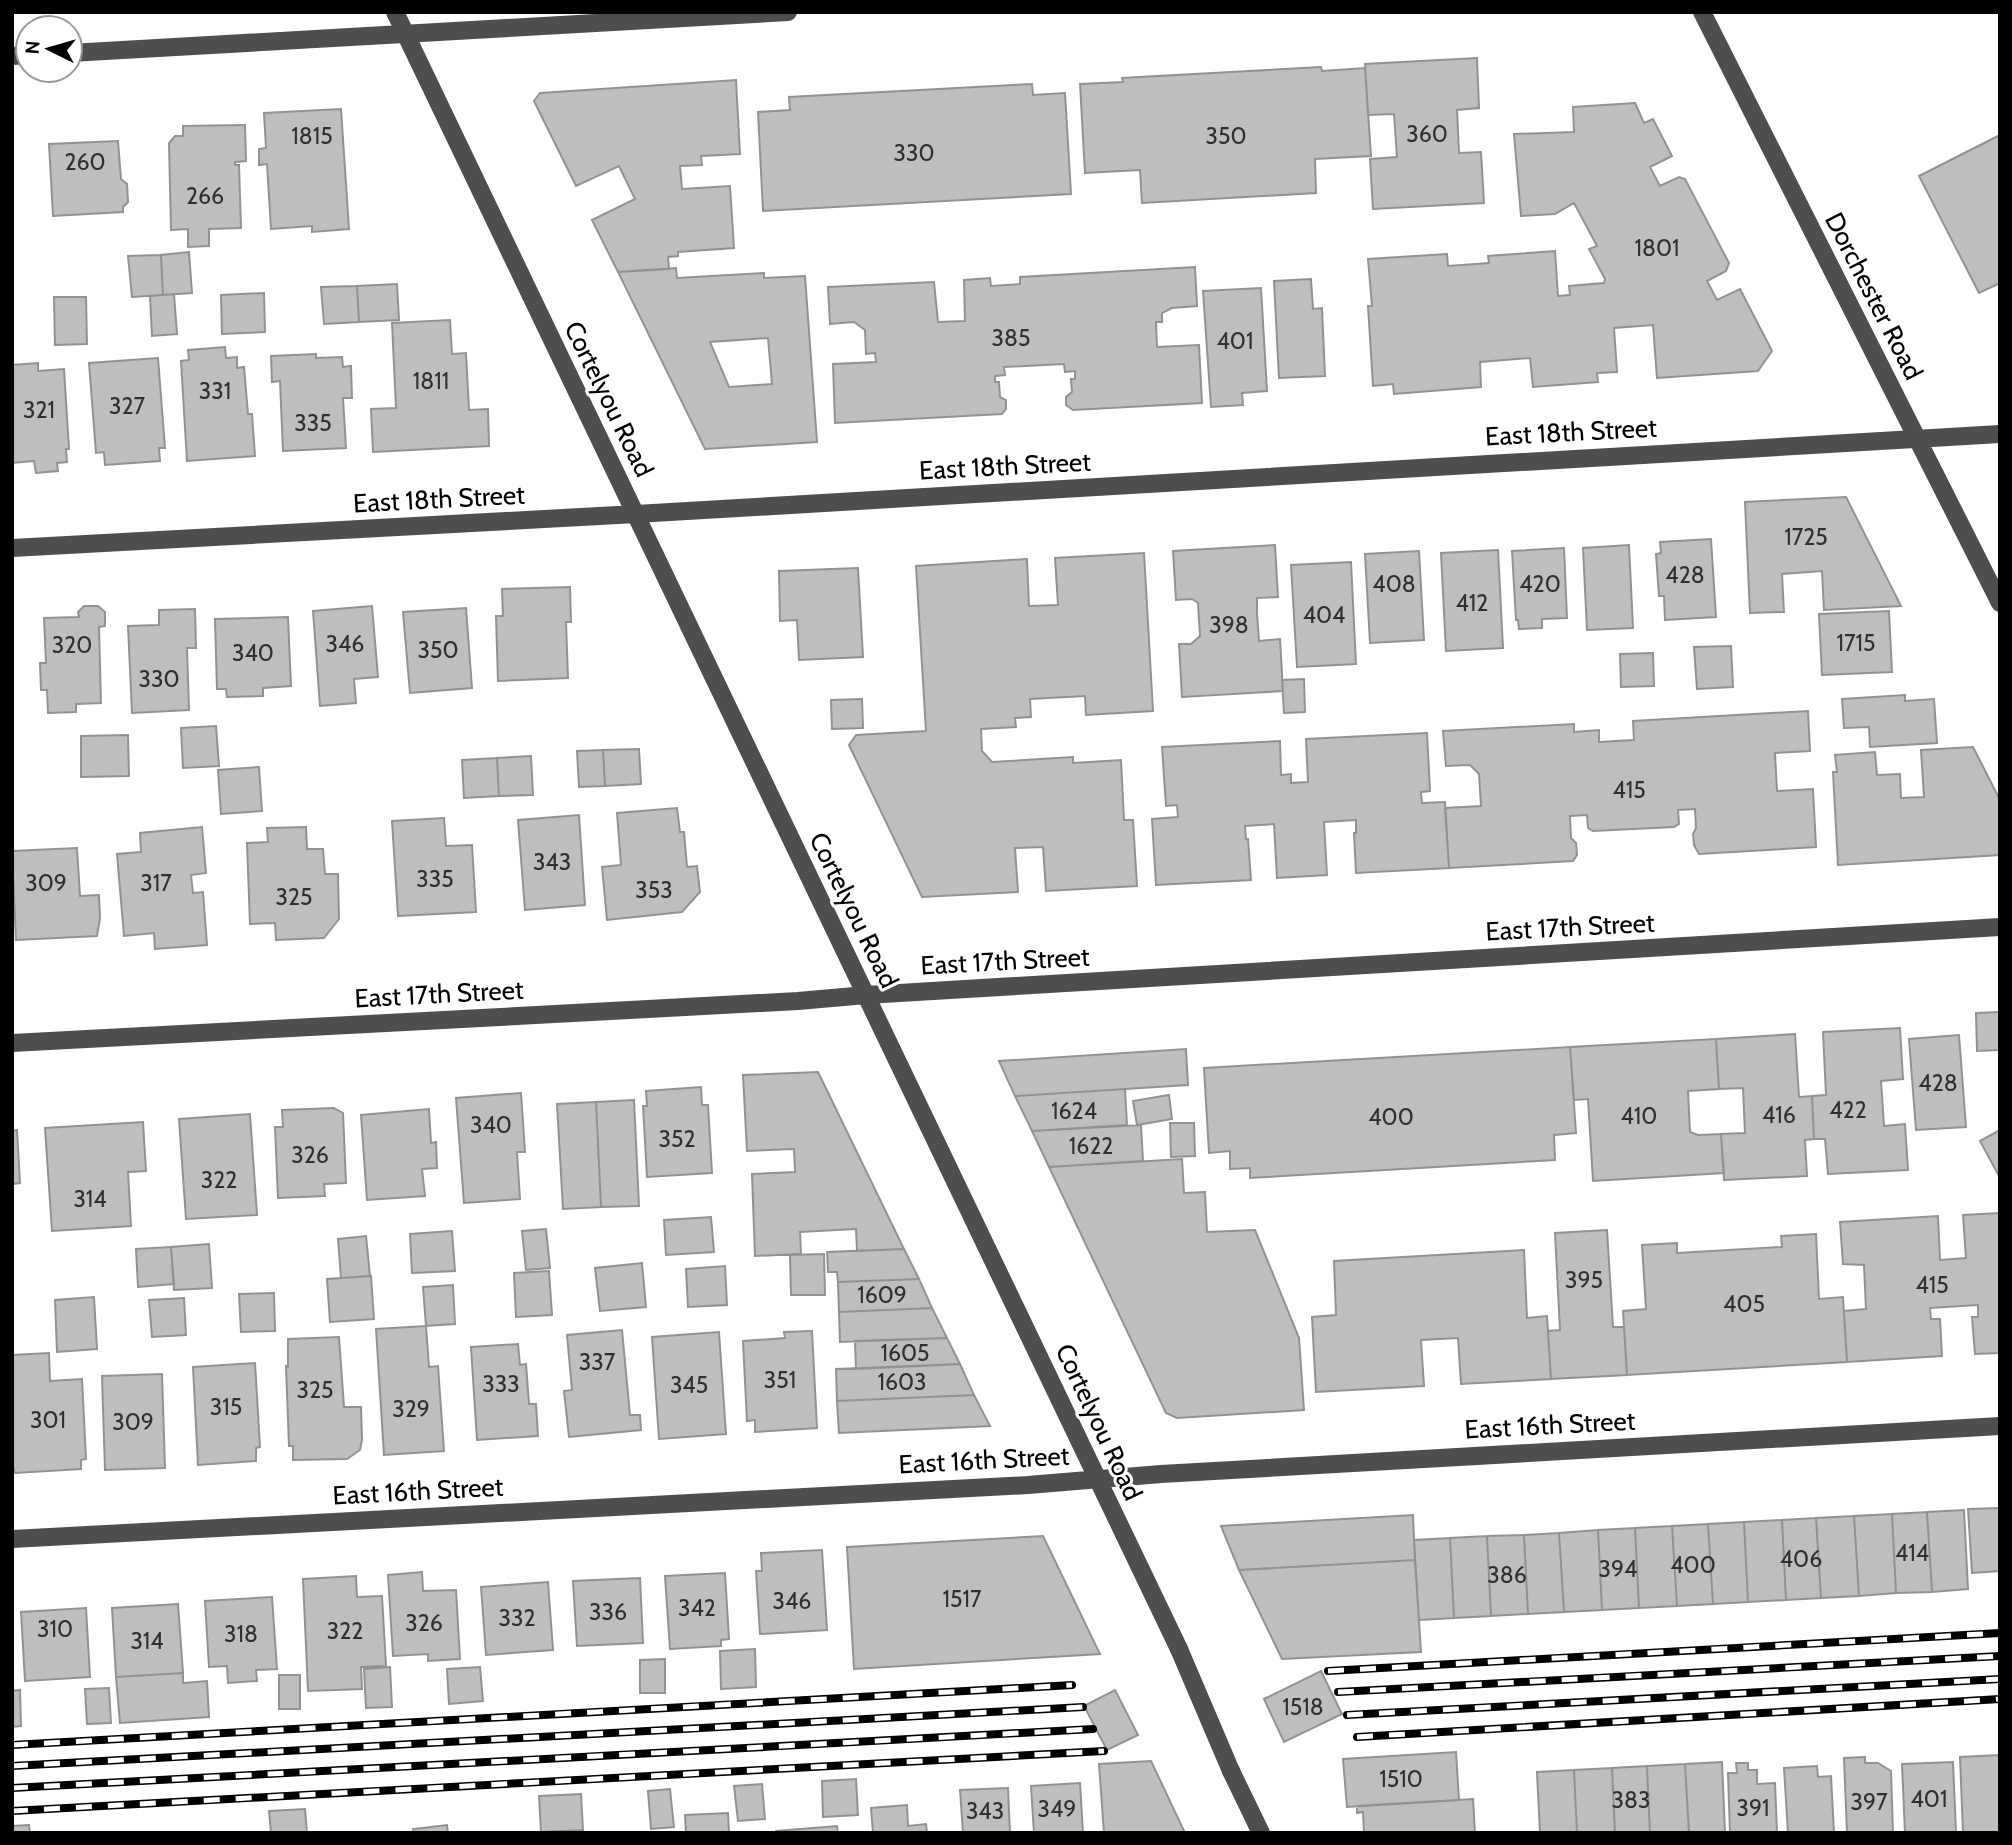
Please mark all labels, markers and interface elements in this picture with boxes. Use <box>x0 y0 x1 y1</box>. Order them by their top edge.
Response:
north arrow <box>14 14 84 84</box>
text: N <box>21 40 45 55</box>
house number: 360 <box>1406 120 1448 148</box>
house number: 1815 <box>291 122 333 150</box>
house number: 350 <box>1206 122 1246 150</box>
house number: 330 <box>894 139 934 167</box>
house number: 260 <box>64 148 106 176</box>
house number: 266 <box>186 182 224 210</box>
street label: Dorchester Road <box>1818 207 1930 385</box>
house number: 1801 <box>1635 234 1680 262</box>
street label: Cortelyou Road <box>558 316 660 482</box>
house number: 385 <box>992 324 1030 352</box>
house number: 401 <box>1217 327 1253 355</box>
house number: 1811 <box>413 367 449 395</box>
house number: 331 <box>199 377 231 405</box>
house number: 327 <box>109 392 145 420</box>
house number: 321 <box>23 396 55 424</box>
house number: 335 <box>294 409 332 437</box>
street label: East 18th Street <box>1484 412 1658 452</box>
street label: East 18th Street <box>918 446 1092 486</box>
street label: East 18th Street <box>352 479 526 519</box>
house number: 1725 <box>1784 523 1828 551</box>
house number: 428 <box>1665 561 1705 589</box>
house number: 408 <box>1372 570 1416 598</box>
house number: 420 <box>1519 570 1561 598</box>
house number: 412 <box>1456 589 1488 617</box>
house number: 404 <box>1303 601 1345 629</box>
house number: 398 <box>1209 611 1249 639</box>
house number: 1715 <box>1836 629 1876 657</box>
house number: 346 <box>326 630 364 658</box>
house number: 320 <box>52 631 92 659</box>
house number: 350 <box>418 636 458 664</box>
house number: 340 <box>232 639 274 667</box>
house number: 330 <box>139 665 179 693</box>
house number: 415 <box>1612 776 1646 804</box>
street label: Cortelyou Road <box>803 827 905 993</box>
house number: 343 <box>533 848 571 876</box>
house number: 335 <box>416 865 454 893</box>
house number: 309 <box>25 869 67 897</box>
house number: 317 <box>140 869 172 897</box>
house number: 353 <box>635 876 673 904</box>
house number: 325 <box>276 883 312 911</box>
street label: East 17th Street <box>1485 907 1656 947</box>
street label: East 17th Street <box>920 941 1091 981</box>
street label: East 17th Street <box>354 974 525 1014</box>
house number: 428 <box>1918 1069 1958 1097</box>
house number: 422 <box>1829 1096 1867 1124</box>
house number: 1624 <box>1051 1097 1097 1125</box>
house number: 416 <box>1762 1101 1796 1129</box>
house number: 410 <box>1621 1102 1657 1130</box>
house number: 400 <box>1368 1103 1414 1131</box>
house number: 340 <box>470 1111 512 1139</box>
house number: 352 <box>659 1125 695 1153</box>
house number: 1622 <box>1069 1132 1113 1160</box>
house number: 326 <box>291 1141 329 1169</box>
house number: 322 <box>201 1166 237 1194</box>
house number: 314 <box>73 1185 107 1213</box>
house number: 395 <box>1565 1266 1603 1294</box>
house number: 415 <box>1915 1271 1949 1299</box>
house number: 1609 <box>857 1281 907 1309</box>
house number: 405 <box>1723 1290 1765 1318</box>
house number: 1605 <box>880 1339 930 1367</box>
street label: Cortelyou Road <box>1049 1339 1149 1505</box>
house number: 337 <box>579 1348 616 1376</box>
house number: 351 <box>764 1366 796 1394</box>
house number: 1603 <box>877 1368 927 1396</box>
house number: 333 <box>482 1370 520 1398</box>
house number: 345 <box>670 1371 708 1399</box>
house number: 325 <box>297 1376 333 1404</box>
house number: 315 <box>210 1393 242 1421</box>
house number: 329 <box>392 1395 430 1423</box>
street label: East 16th Street <box>1464 1405 1636 1445</box>
house number: 301 <box>30 1406 66 1434</box>
house number: 309 <box>112 1408 154 1436</box>
street label: East 16th Street <box>898 1440 1070 1480</box>
street label: East 16th Street <box>332 1471 504 1511</box>
house number: 414 <box>1895 1539 1929 1567</box>
house number: 406 <box>1780 1545 1822 1573</box>
house number: 400 <box>1670 1551 1716 1579</box>
house number: 394 <box>1599 1555 1637 1583</box>
house number: 386 <box>1487 1561 1527 1589</box>
house number: 1517 <box>942 1585 982 1613</box>
house number: 346 <box>773 1587 811 1615</box>
house number: 342 <box>678 1594 716 1622</box>
house number: 336 <box>589 1598 627 1626</box>
house number: 332 <box>499 1604 535 1632</box>
house number: 326 <box>405 1609 443 1637</box>
house number: 310 <box>37 1615 73 1643</box>
house number: 322 <box>327 1617 363 1645</box>
house number: 318 <box>224 1620 258 1648</box>
house number: 314 <box>130 1627 164 1655</box>
house number: 1518 <box>1282 1693 1324 1721</box>
house number: 1510 <box>1379 1765 1423 1793</box>
house number: 401 <box>1911 1785 1947 1813</box>
house number: 383 <box>1612 1786 1650 1814</box>
house number: 397 <box>1850 1788 1888 1816</box>
house number: 391 <box>1736 1794 1770 1822</box>
house number: 349 <box>1038 1795 1076 1823</box>
house number: 343 <box>966 1797 1004 1825</box>

